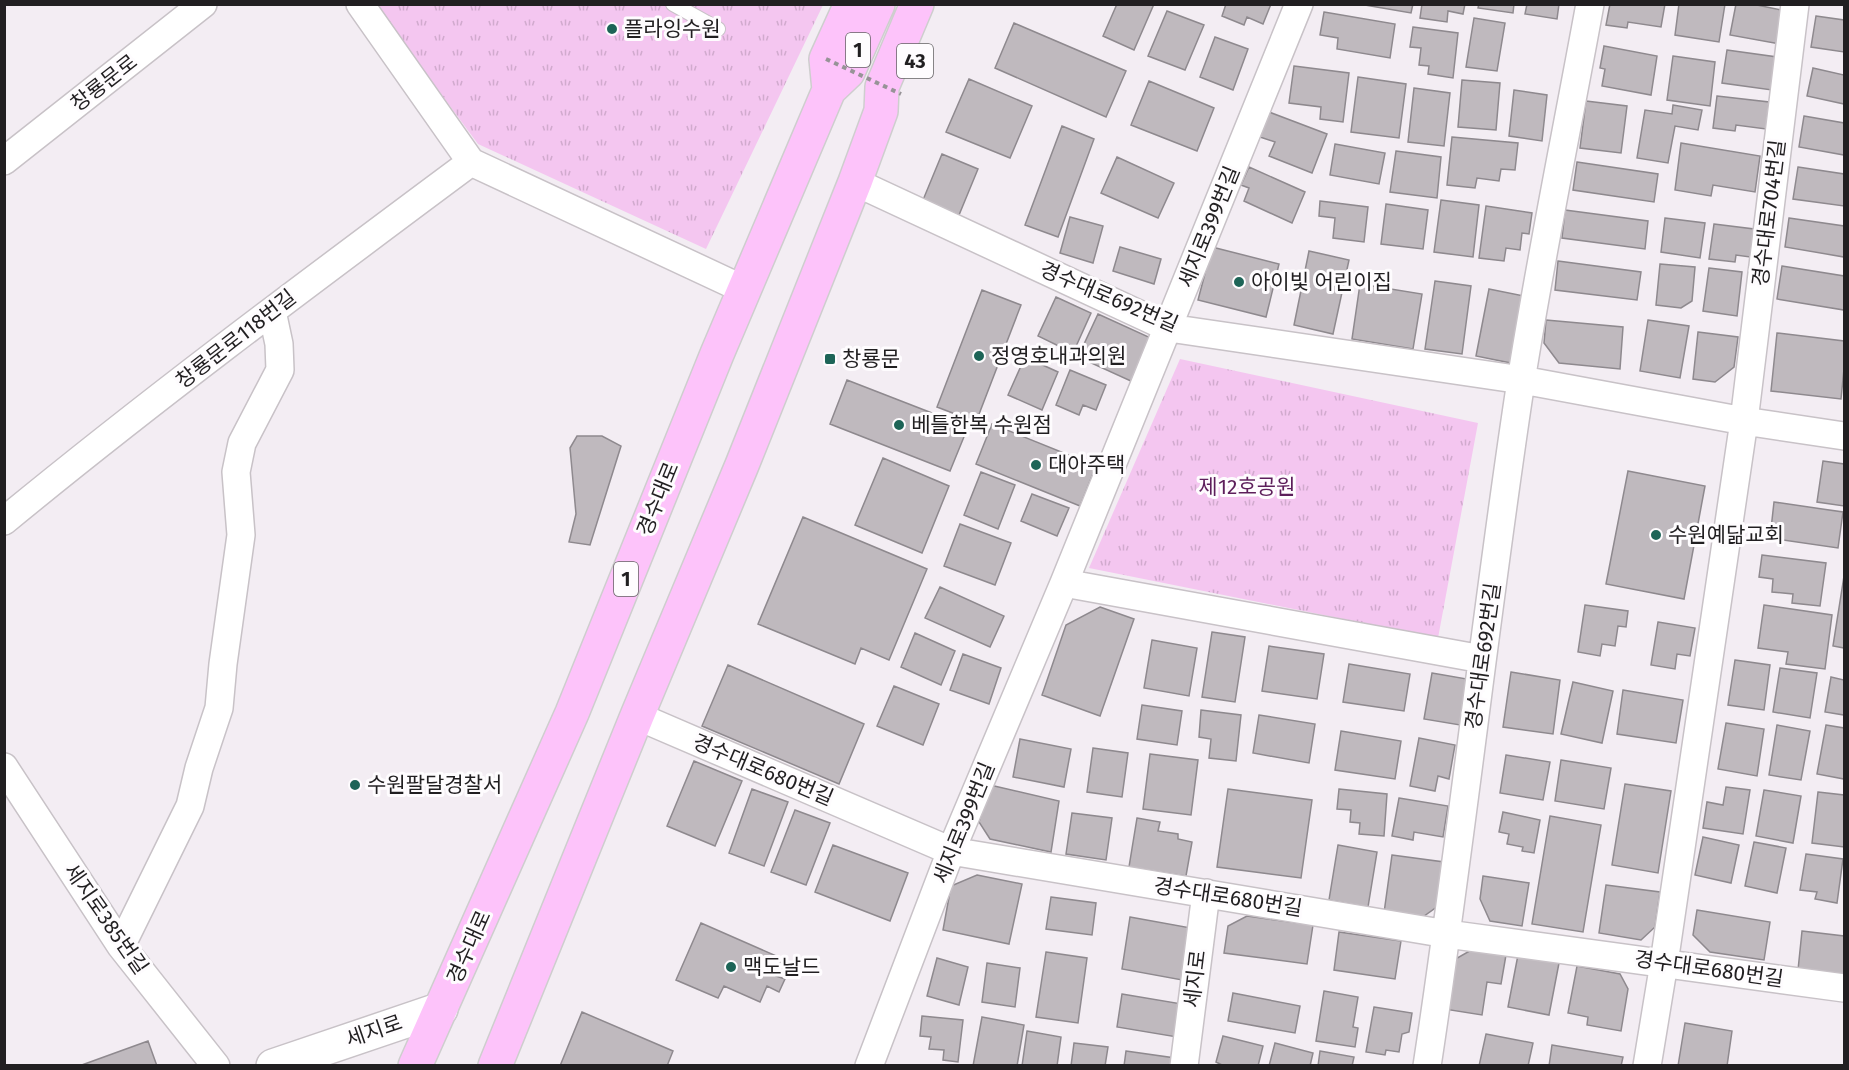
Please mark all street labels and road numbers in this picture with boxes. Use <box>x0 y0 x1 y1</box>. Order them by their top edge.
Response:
road number: 1 <box>846 33 870 67</box>
road number: 43 <box>897 44 933 78</box>
street label: 창룡문로 <box>66 49 142 117</box>
street label: 경수대로704번길 <box>1747 138 1791 288</box>
street label: 세지로399번길 <box>1173 162 1245 292</box>
street label: 경수대로692번길 <box>1036 256 1182 338</box>
street label: 창룡문로118번길 <box>171 284 301 394</box>
street label: 경수대로 <box>631 458 685 540</box>
road number: 1 <box>614 562 638 596</box>
street label: 경수대로692번길 <box>1460 581 1506 731</box>
street label: 경수대로680번길 <box>689 729 837 811</box>
street label: 세지로399번길 <box>928 758 1000 888</box>
street label: 세지로385번길 <box>58 859 154 979</box>
street label: 경수대로680번길 <box>1152 872 1304 922</box>
street label: 경수대로 <box>441 906 497 988</box>
street label: 경수대로680번길 <box>1633 946 1785 992</box>
street label: 세지로 <box>1179 949 1211 1009</box>
street label: 세지로 <box>342 1009 406 1053</box>

